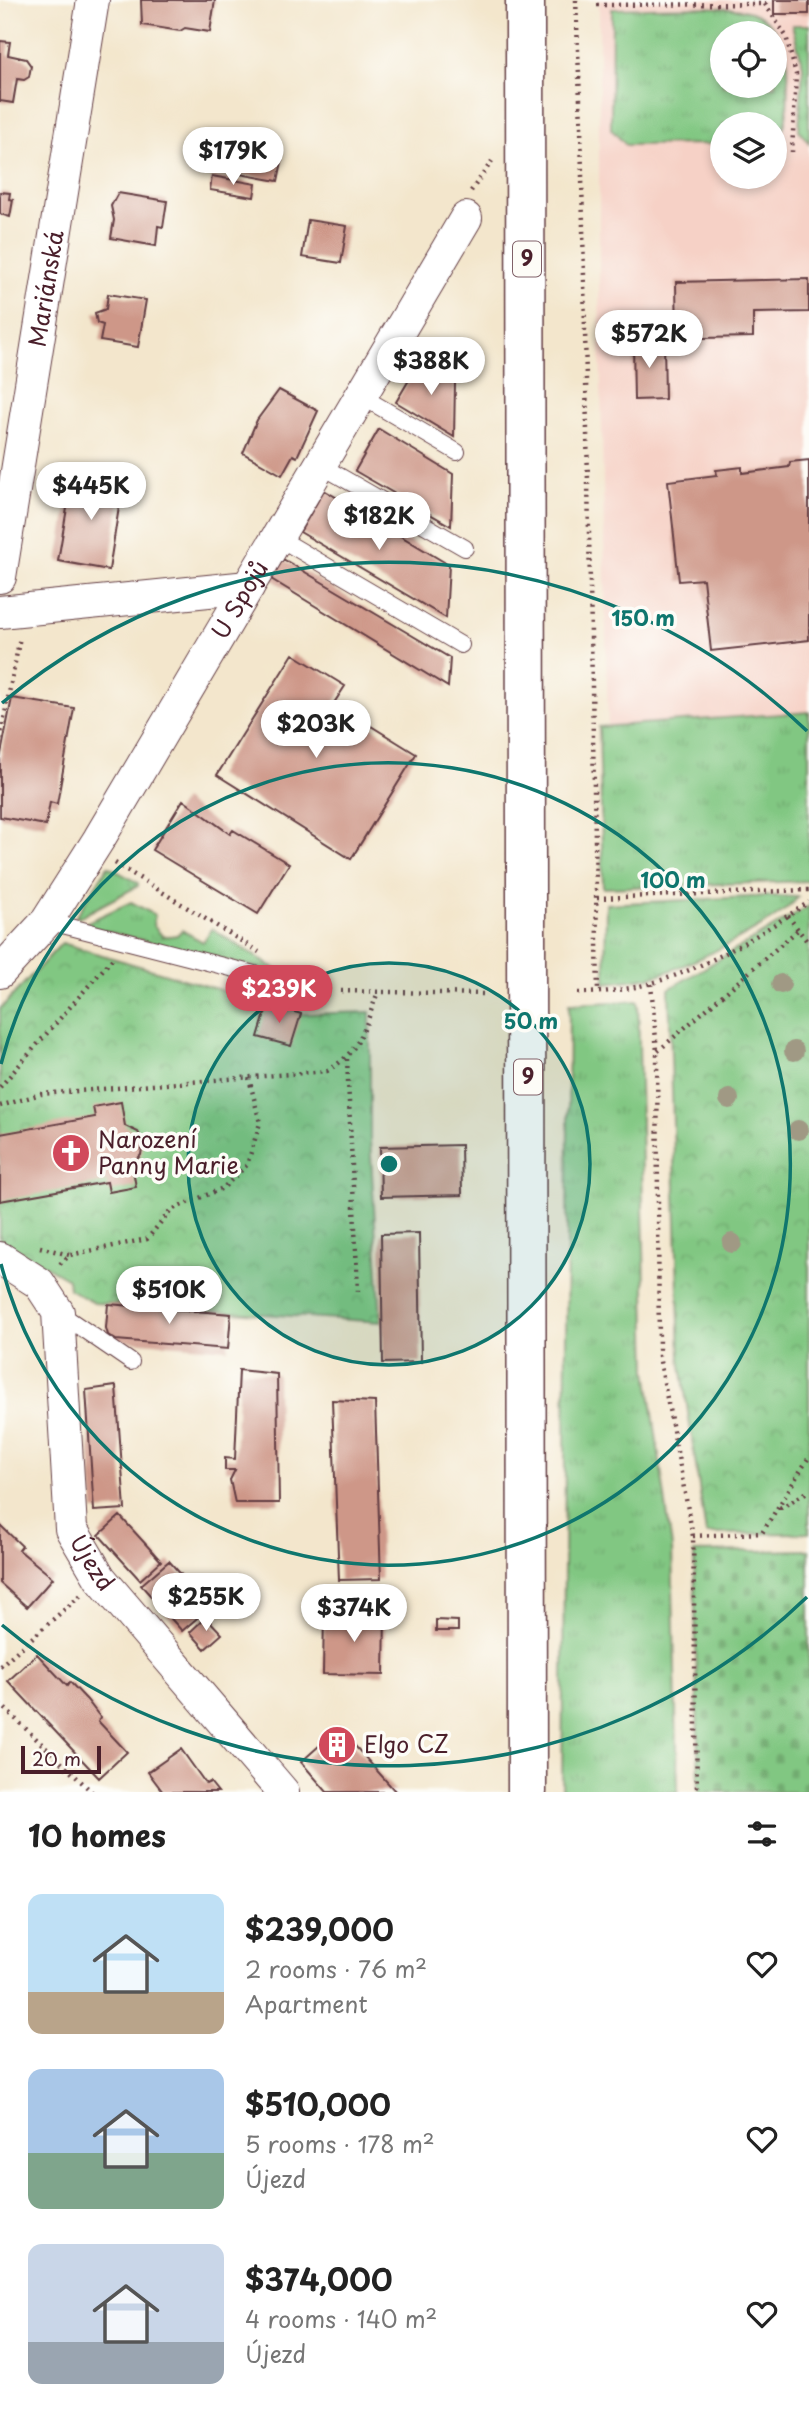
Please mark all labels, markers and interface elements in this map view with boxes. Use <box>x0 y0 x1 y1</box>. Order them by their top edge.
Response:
map controls <box>710 21 787 189</box>
button: locate <box>710 21 787 98</box>
button: layers <box>710 112 787 189</box>
pin: $179K <box>184 128 282 187</box>
text: $179K <box>199 132 267 167</box>
street label: Mariánská <box>18 227 72 349</box>
road number: 9 <box>513 242 541 276</box>
pin: $572K <box>600 310 698 370</box>
text: $572K <box>611 315 687 350</box>
pin: $388K <box>382 338 480 397</box>
text: $388K <box>393 342 469 377</box>
pin: $445K <box>42 462 140 522</box>
text: $445K <box>52 467 130 502</box>
pin: $182K <box>330 492 428 552</box>
text: $182K <box>343 497 415 532</box>
street label: U Spojů <box>202 553 276 645</box>
text: 150 m <box>611 601 675 633</box>
pin: $203K <box>267 700 365 760</box>
text: $203K <box>277 705 355 740</box>
text: 100 m <box>640 863 706 895</box>
pin: $239K <box>230 965 328 1025</box>
text: $239K <box>241 970 317 1005</box>
text: 50 m <box>504 1004 558 1036</box>
road number: 9 <box>514 1060 542 1094</box>
place label: Narození Panny Marie <box>98 1121 239 1182</box>
church icon: Narození Panny Marie <box>50 1132 92 1174</box>
centre of rings <box>377 1152 401 1176</box>
pin: $510K <box>120 1266 218 1326</box>
text: $510K <box>132 1271 206 1306</box>
street label: Újezd <box>62 1527 123 1598</box>
pin: $255K <box>157 1574 255 1633</box>
text: $255K <box>168 1578 244 1613</box>
pin: $374K <box>305 1584 403 1644</box>
text: $374K <box>317 1589 391 1624</box>
building icon: Elgo CZ <box>316 1724 358 1766</box>
place label: Elgo CZ <box>364 1726 449 1761</box>
scale bar <box>21 1743 102 1775</box>
text: 20 m <box>32 1744 81 1772</box>
text: 10 homes <box>28 1812 166 1857</box>
icon: filters <box>743 1815 781 1853</box>
text: $239,000 <box>245 1906 394 1951</box>
icon: home <box>84 1922 168 2006</box>
icon: heart <box>743 1945 781 1983</box>
text: 2 rooms · 76 m² <box>245 1951 427 1986</box>
text: Apartment <box>245 1986 368 2021</box>
text: $510,000 <box>245 2081 391 2126</box>
icon: home <box>84 2097 168 2181</box>
icon: heart <box>743 2120 781 2158</box>
text: 5 rooms · 178 m² <box>245 2126 435 2161</box>
text: Újezd <box>245 2161 306 2196</box>
text: $374,000 <box>245 2256 393 2301</box>
icon: home <box>84 2272 168 2356</box>
icon: heart <box>743 2295 781 2333</box>
text: 4 rooms · 140 m² <box>245 2301 437 2336</box>
text: Újezd <box>245 2336 306 2371</box>

